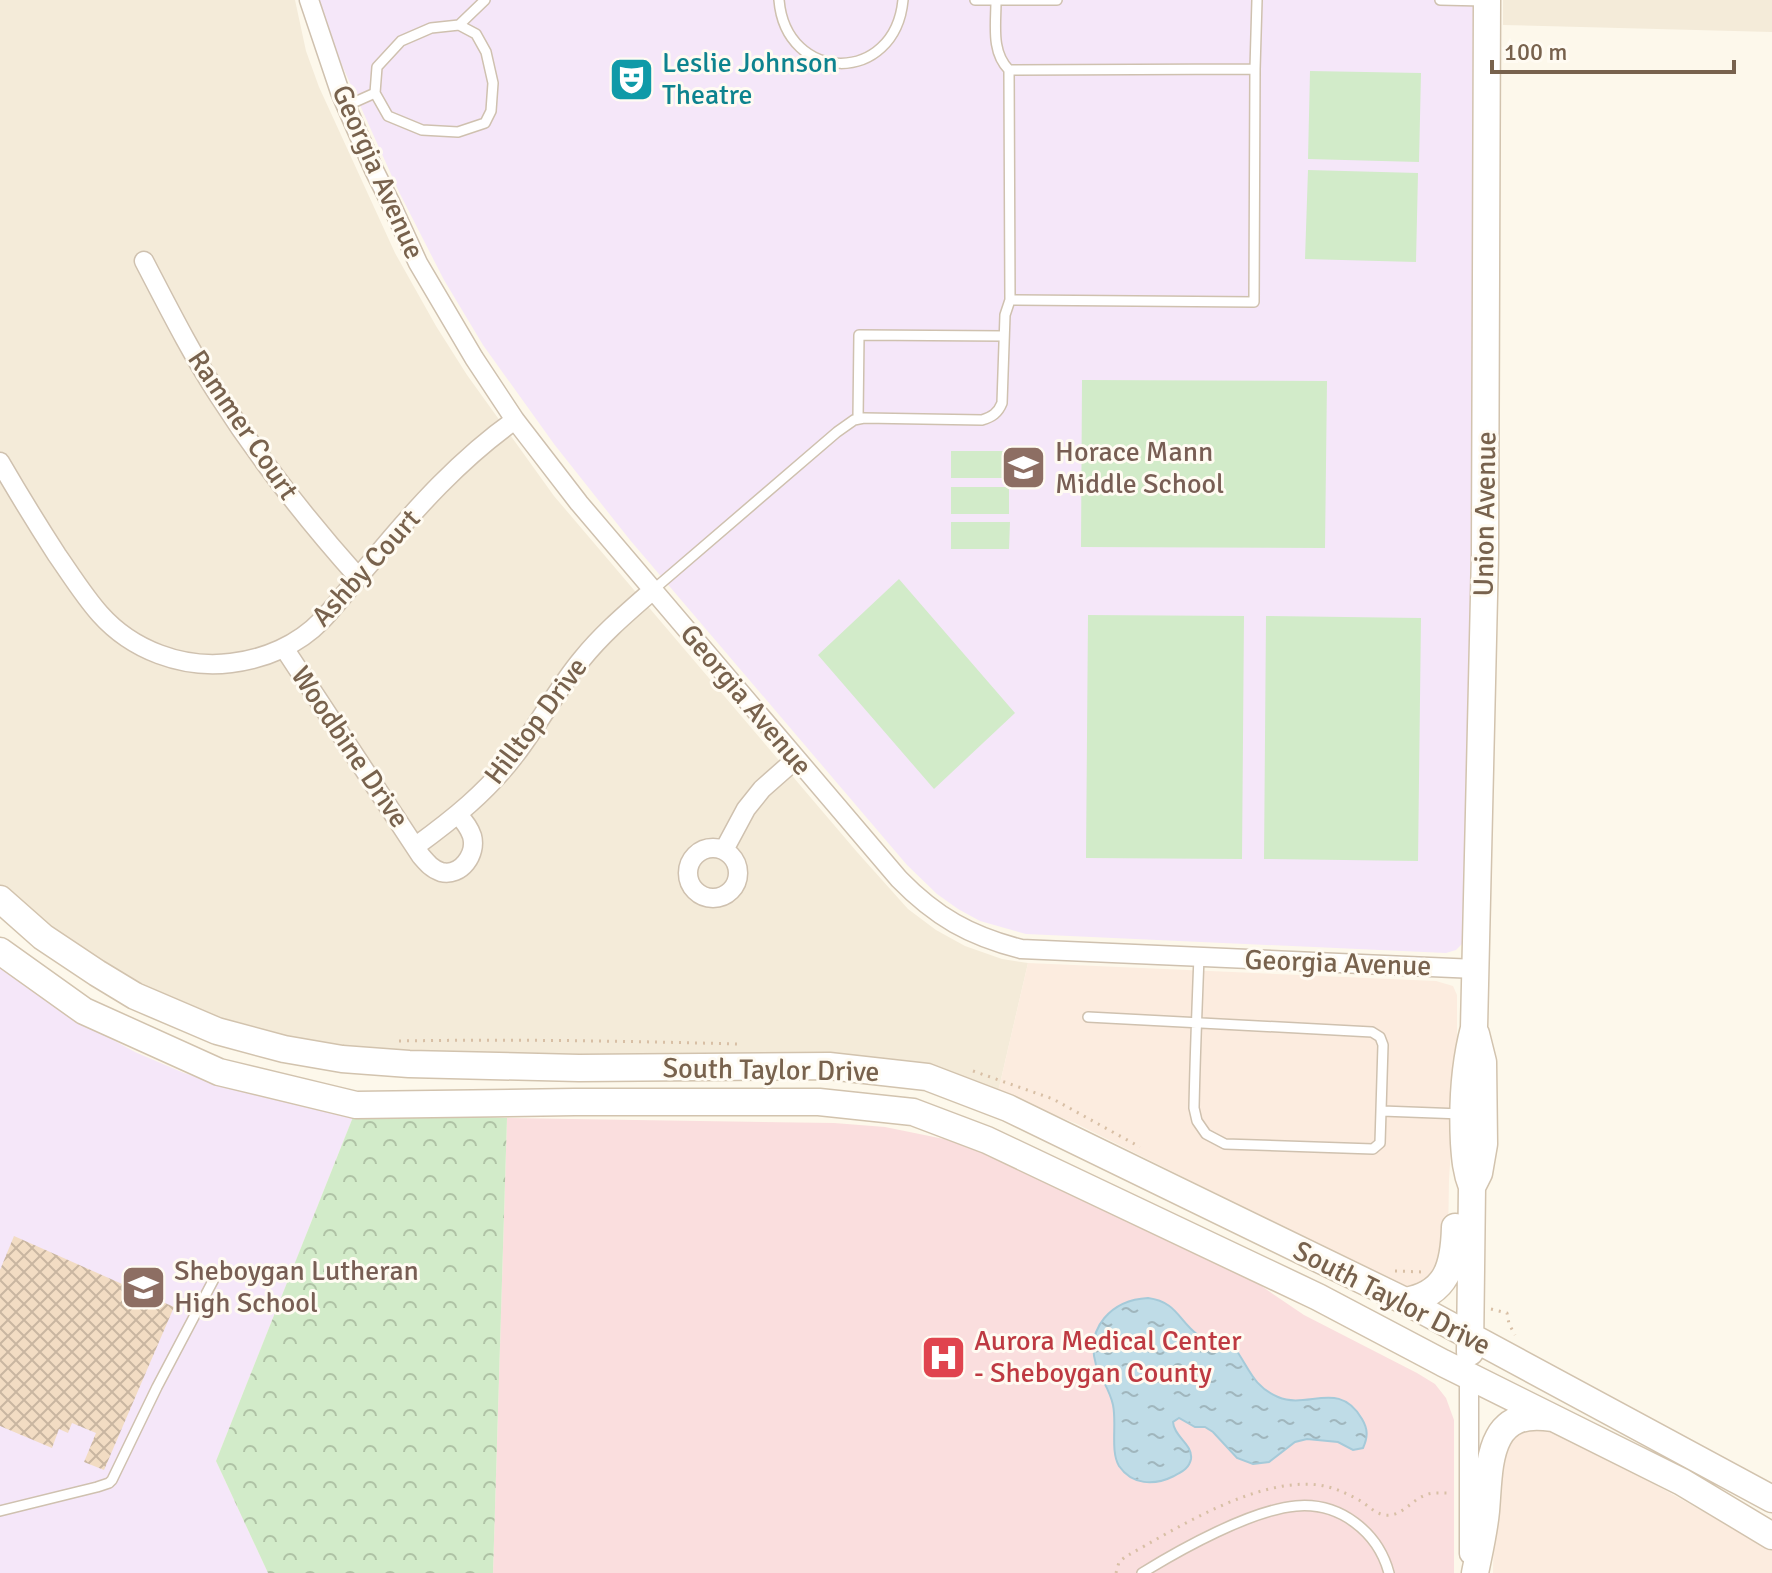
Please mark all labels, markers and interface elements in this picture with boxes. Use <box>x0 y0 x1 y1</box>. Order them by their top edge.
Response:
scale bar <box>1492 24 1734 74</box>
text: 100 m <box>1504 37 1567 67</box>
place label: Leslie Johnson Theatre <box>662 46 838 112</box>
theatre icon: Leslie Johnson Theatre <box>607 55 655 103</box>
street label: Georgia Avenue <box>324 80 432 264</box>
street label: Rammer Court <box>180 344 306 506</box>
street label: Union Avenue <box>1467 431 1503 597</box>
place label: Horace Mann Middle School <box>1055 435 1224 501</box>
school or university icon: Horace Mann Middle School <box>1000 444 1048 492</box>
street label: Ashby Court <box>305 502 428 634</box>
street label: Georgia Avenue <box>673 618 819 782</box>
street label: Hilltop Drive <box>477 651 595 791</box>
street label: Woodbine Drive <box>284 660 416 834</box>
street label: Georgia Avenue <box>1244 943 1432 983</box>
street label: South Taylor Drive <box>662 1051 880 1089</box>
street label: South Taylor Drive <box>1288 1234 1496 1362</box>
place label: Sheboygan Lutheran High School <box>174 1254 419 1320</box>
school or university icon: Sheboygan Lutheran High School <box>119 1263 167 1311</box>
place label: Aurora Medical Center - Sheboygan County <box>974 1324 1242 1390</box>
hospital icon: Aurora Medical Center - Sheboygan County <box>919 1333 967 1381</box>

